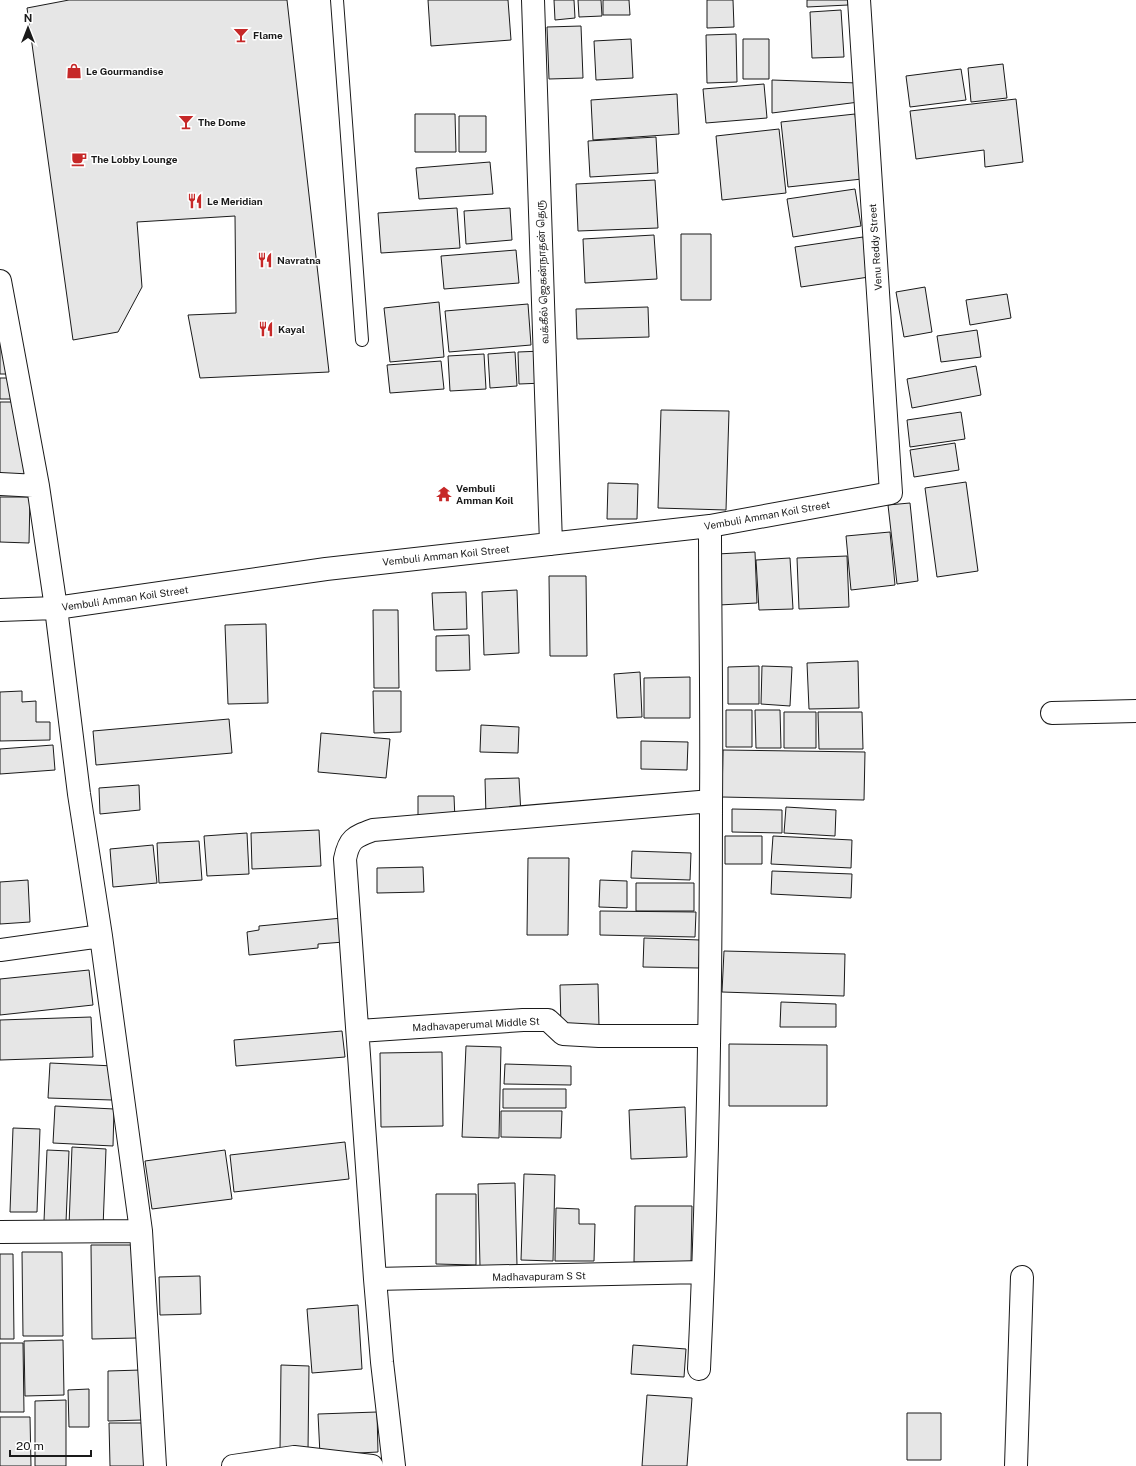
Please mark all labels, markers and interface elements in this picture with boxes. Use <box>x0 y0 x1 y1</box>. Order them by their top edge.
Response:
north arrow <box>8 8 48 48</box>
text: N <box>24 12 32 24</box>
bar icon: Flame <box>232 26 250 44</box>
place label: Flame <box>253 29 283 41</box>
shop icon: Le Gourmandise <box>65 62 83 80</box>
place label: Le Gourmandise <box>86 65 164 77</box>
bar icon: The Dome <box>177 113 195 131</box>
place label: The Dome <box>198 116 246 128</box>
cafe icon: The Lobby Lounge <box>70 150 88 168</box>
place label: The Lobby Lounge <box>91 153 178 165</box>
restaurant icon: Le Meridian <box>186 192 204 210</box>
place label: Le Meridian <box>207 195 263 207</box>
street label: வக்கீல் ஜெகன்நாதன் தெரு <box>533 199 552 344</box>
street label: Venu Reddy Street <box>866 203 884 291</box>
restaurant icon: Navratna <box>256 251 274 269</box>
place label: Navratna <box>277 254 321 266</box>
restaurant icon: Kayal <box>257 320 275 338</box>
place label: Kayal <box>278 323 305 335</box>
place label: Vembuli Amman Koil <box>456 482 514 506</box>
temple icon: Vembuli Amman Koil <box>435 485 453 503</box>
street label: Vembuli Amman Koil Street <box>703 498 831 532</box>
street label: Vembuli Amman Koil Street <box>382 542 510 568</box>
street label: Vembuli Amman Koil Street <box>61 583 189 613</box>
street label: Madhavaperumal Middle St <box>412 1015 540 1033</box>
street label: Madhavapuram S St <box>492 1269 586 1283</box>
scale bar <box>10 1432 91 1458</box>
text: 20 m <box>16 1439 44 1453</box>

